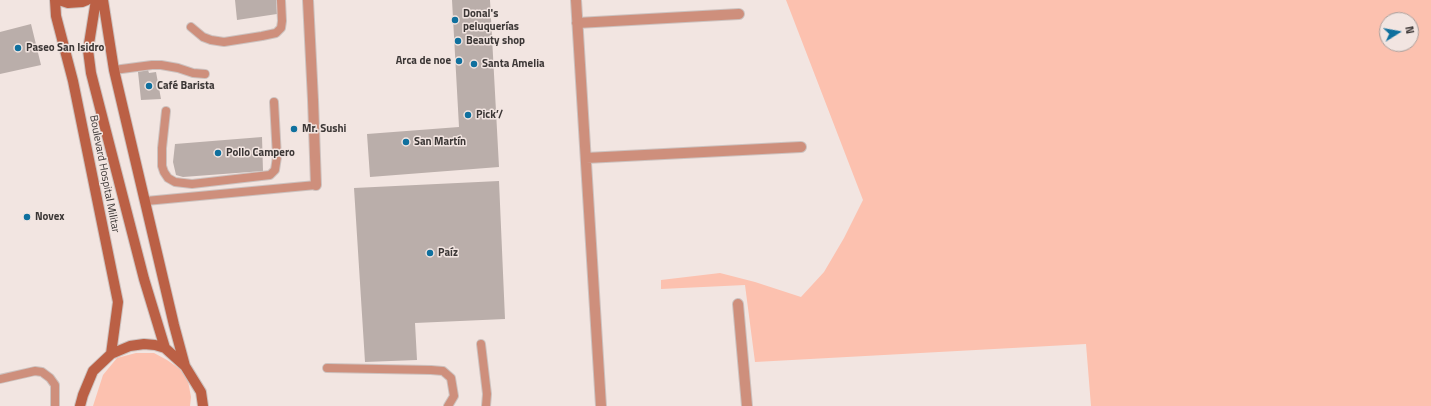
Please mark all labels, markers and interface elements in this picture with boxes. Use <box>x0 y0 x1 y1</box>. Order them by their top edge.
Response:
place label: Donal's peluquerías <box>463 7 519 33</box>
north arrow <box>1379 12 1419 52</box>
marker: Donal's peluquerías <box>450 15 460 25</box>
text: N <box>1401 25 1418 35</box>
place label: Beauty shop <box>466 34 525 48</box>
marker: Beauty shop <box>453 36 463 46</box>
place label: Paseo San Isidro <box>26 41 104 55</box>
marker: Paseo San Isidro <box>13 43 23 53</box>
place label: Arca de noe <box>396 54 451 68</box>
marker: Arca de noe <box>454 56 464 66</box>
place label: Santa Amelia <box>482 57 545 71</box>
marker: Santa Amelia <box>469 59 479 69</box>
place label: Café Barista <box>157 79 215 93</box>
marker: Café Barista <box>144 81 154 91</box>
place label: Pick’/ <box>476 108 503 122</box>
marker: Pick’/ <box>463 110 473 120</box>
street label: Boulevard Hospital Militar <box>86 114 122 234</box>
place label: Mr. Sushi <box>302 122 346 136</box>
marker: Mr. Sushi <box>289 124 299 134</box>
place label: San Martín <box>414 135 466 149</box>
marker: San Martín <box>401 137 411 147</box>
place label: Pollo Campero <box>226 146 295 160</box>
marker: Pollo Campero <box>213 148 223 158</box>
place label: Novex <box>35 210 65 224</box>
marker: Novex <box>22 212 32 222</box>
place label: Paíz <box>438 246 458 260</box>
marker: Paíz <box>425 248 435 258</box>

